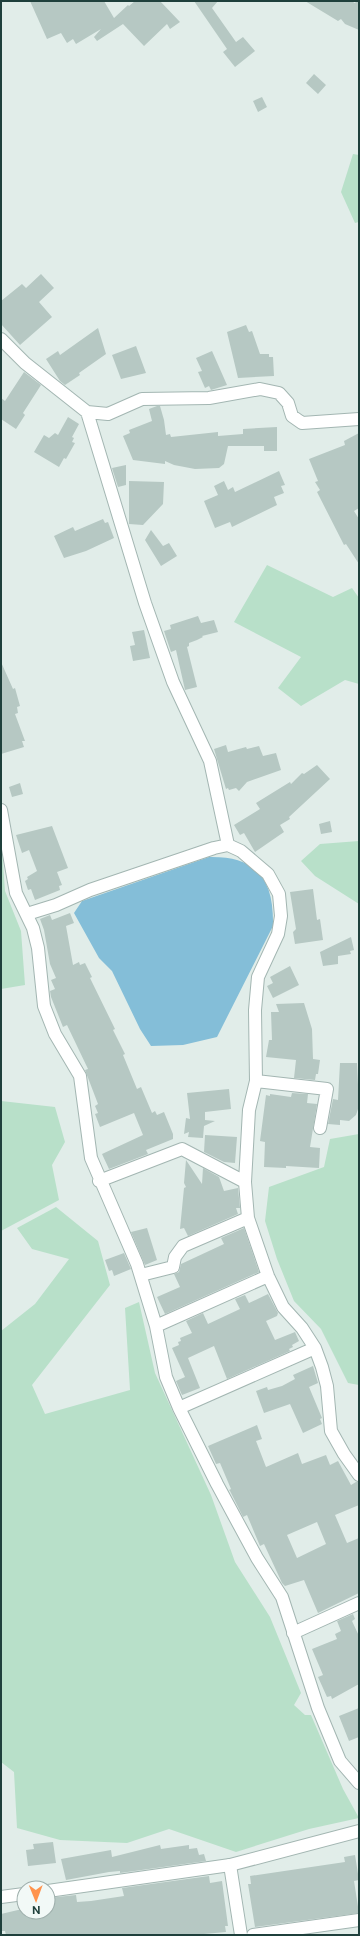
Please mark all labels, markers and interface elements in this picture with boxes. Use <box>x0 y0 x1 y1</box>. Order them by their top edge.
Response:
north arrow <box>16 1880 56 1920</box>
text: N <box>32 1904 41 1916</box>

